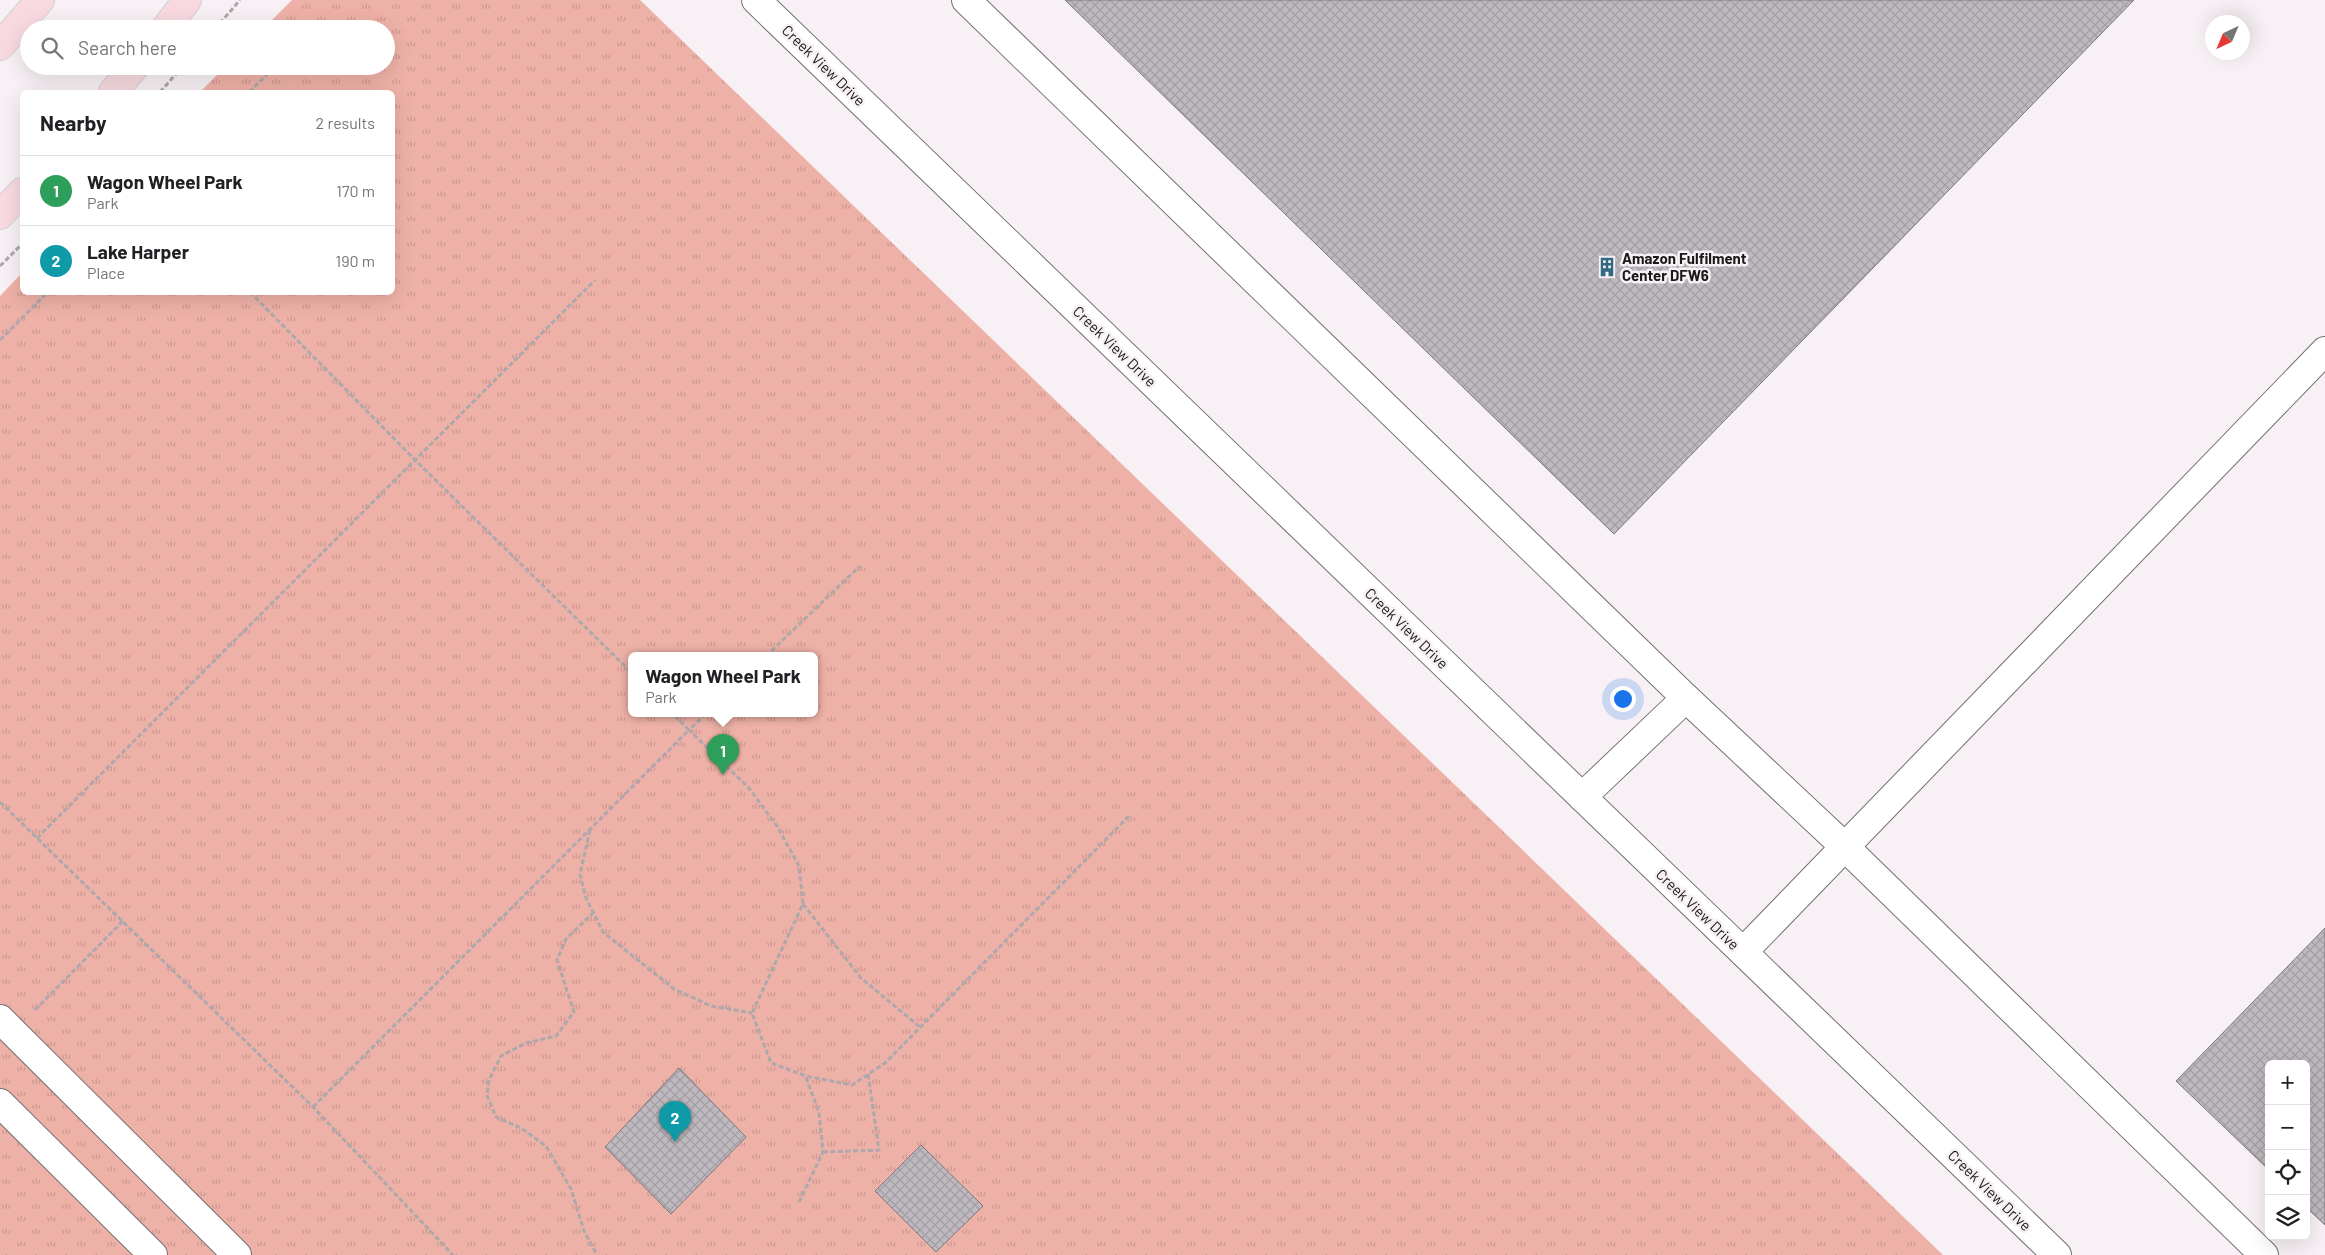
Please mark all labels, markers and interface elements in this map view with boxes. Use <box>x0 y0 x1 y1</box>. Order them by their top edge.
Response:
north arrow <box>2205 15 2250 60</box>
search box <box>20 20 395 75</box>
street label: Creek View Drive <box>779 21 869 109</box>
icon: search <box>38 34 66 62</box>
text: Search here <box>78 36 177 59</box>
text: Nearby <box>40 110 106 135</box>
text: 2 results <box>316 113 375 132</box>
text: Wagon Wheel Park <box>87 170 243 193</box>
text: 1 <box>53 181 59 200</box>
text: 170 m <box>336 181 375 200</box>
text: Park <box>87 193 118 212</box>
text: Lake Harper <box>87 240 189 263</box>
place label: Amazon Fulfilment Center DFW6 <box>1622 249 1747 284</box>
text: 2 <box>52 251 60 270</box>
text: 190 m <box>336 251 375 270</box>
building icon: Amazon Fulfilment Center DFW6 <box>1596 256 1618 278</box>
text: Place <box>87 263 125 282</box>
street label: Creek View Drive <box>1070 302 1160 390</box>
street label: Creek View Drive <box>1362 584 1452 672</box>
popup <box>628 652 818 717</box>
text: Wagon Wheel Park <box>645 664 801 687</box>
your location <box>1610 686 1636 712</box>
text: Park <box>645 687 677 706</box>
pin: 1 <box>707 734 739 775</box>
street label: Creek View Drive <box>1653 865 1743 953</box>
map controls <box>2265 1060 2310 1240</box>
button: + <box>2265 1060 2310 1105</box>
pin: 2 <box>659 1101 691 1142</box>
button: − <box>2265 1105 2310 1150</box>
street label: Creek View Drive <box>1945 1146 2035 1234</box>
button: locate <box>2265 1150 2310 1195</box>
button: layers <box>2265 1195 2310 1240</box>

